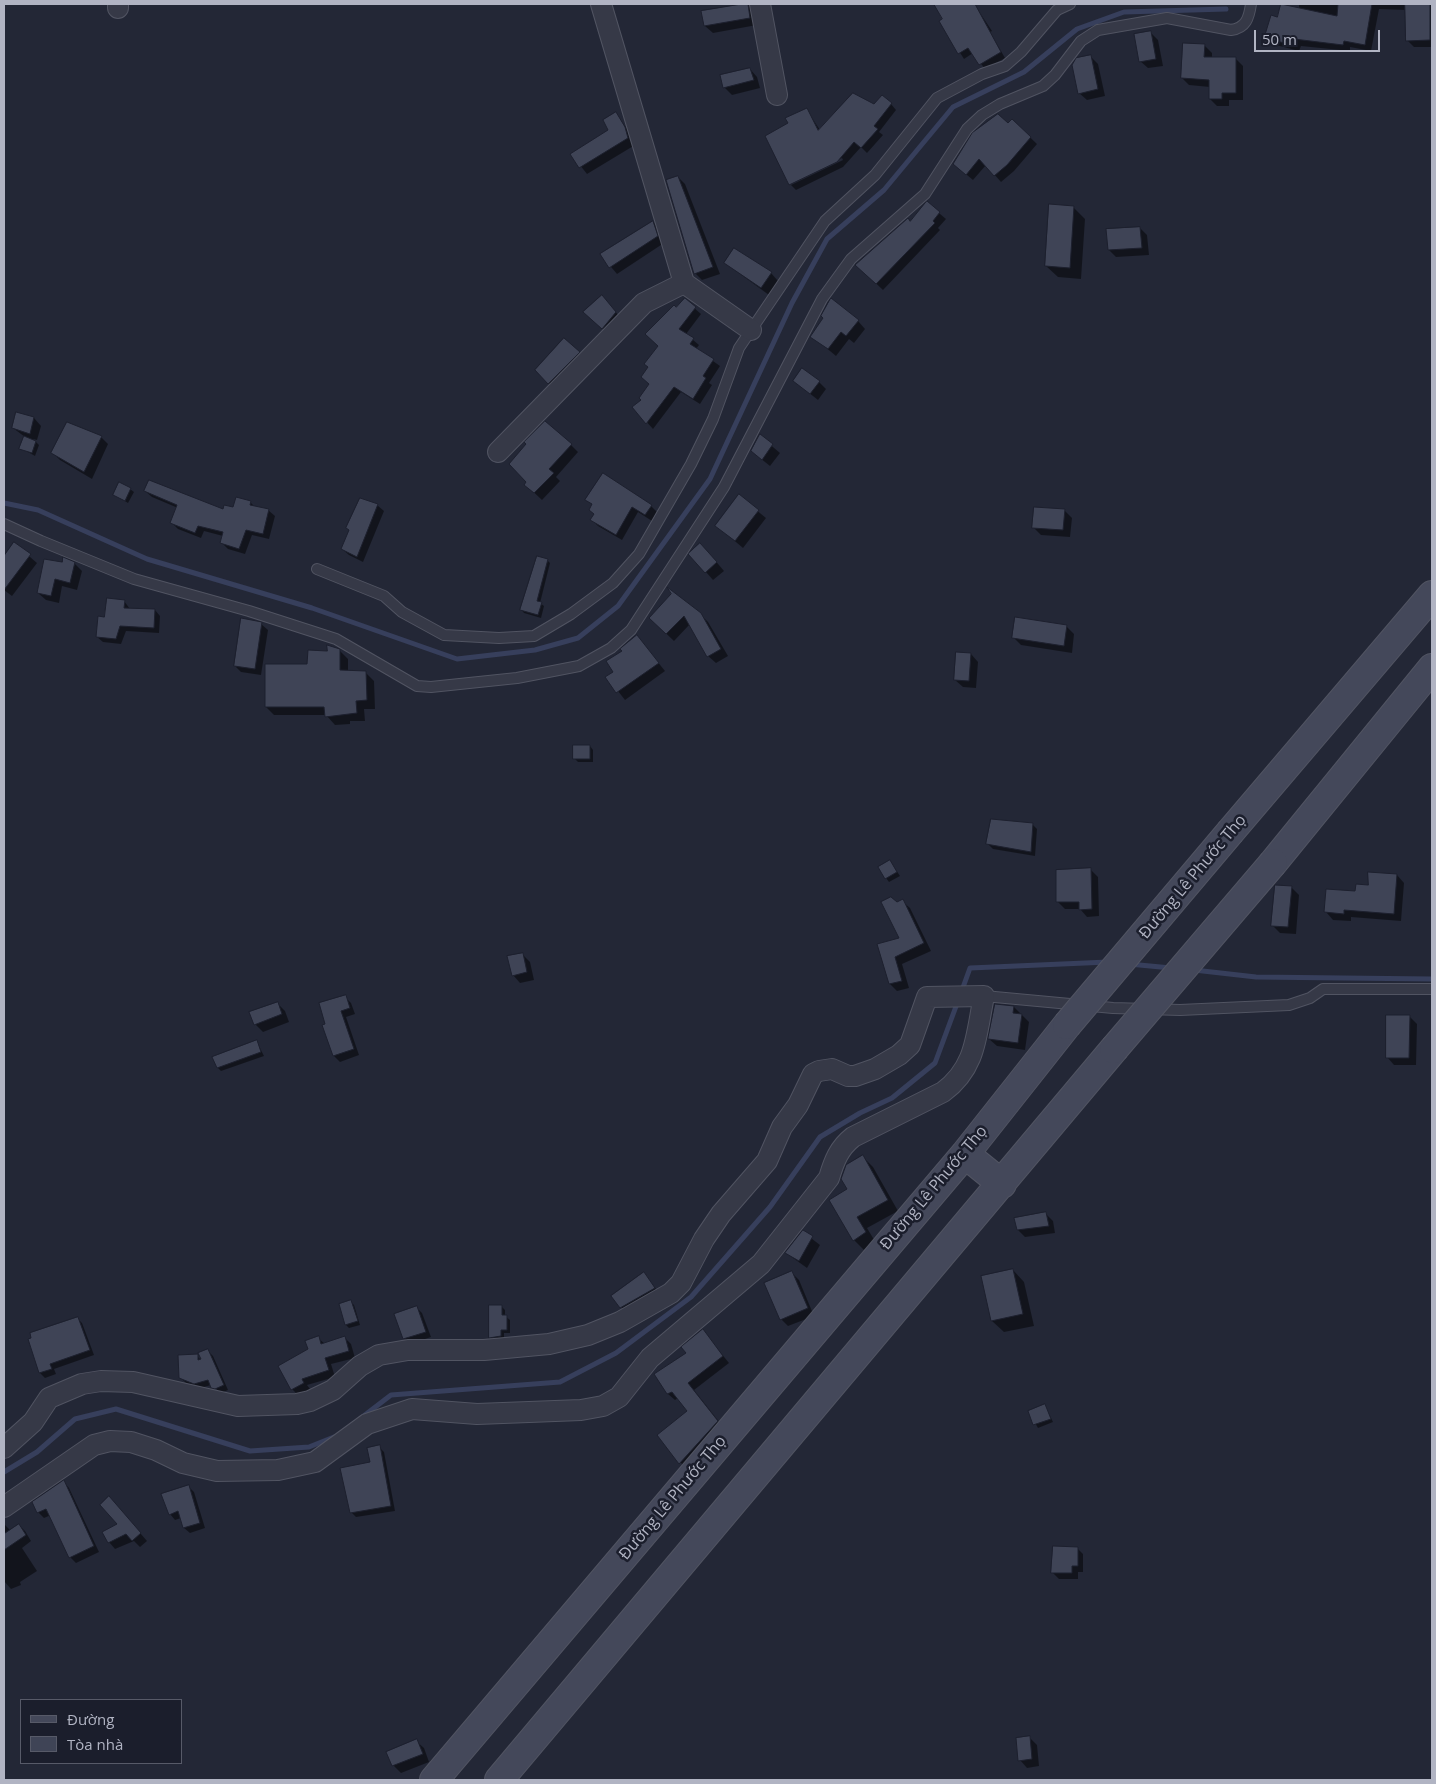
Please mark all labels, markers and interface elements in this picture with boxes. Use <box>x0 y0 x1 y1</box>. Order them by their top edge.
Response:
scale bar <box>1256 20 1382 52</box>
text: 50 m <box>1262 29 1297 49</box>
street label: Đường Lê Phước Thọ <box>1136 811 1250 943</box>
street label: Đường Lê Phước Thọ <box>877 1122 991 1254</box>
street label: Đường Lê Phước Thọ <box>616 1432 730 1564</box>
legend <box>20 1699 182 1764</box>
text: Đường <box>67 1709 114 1729</box>
text: Tòa nhà <box>67 1734 123 1754</box>

